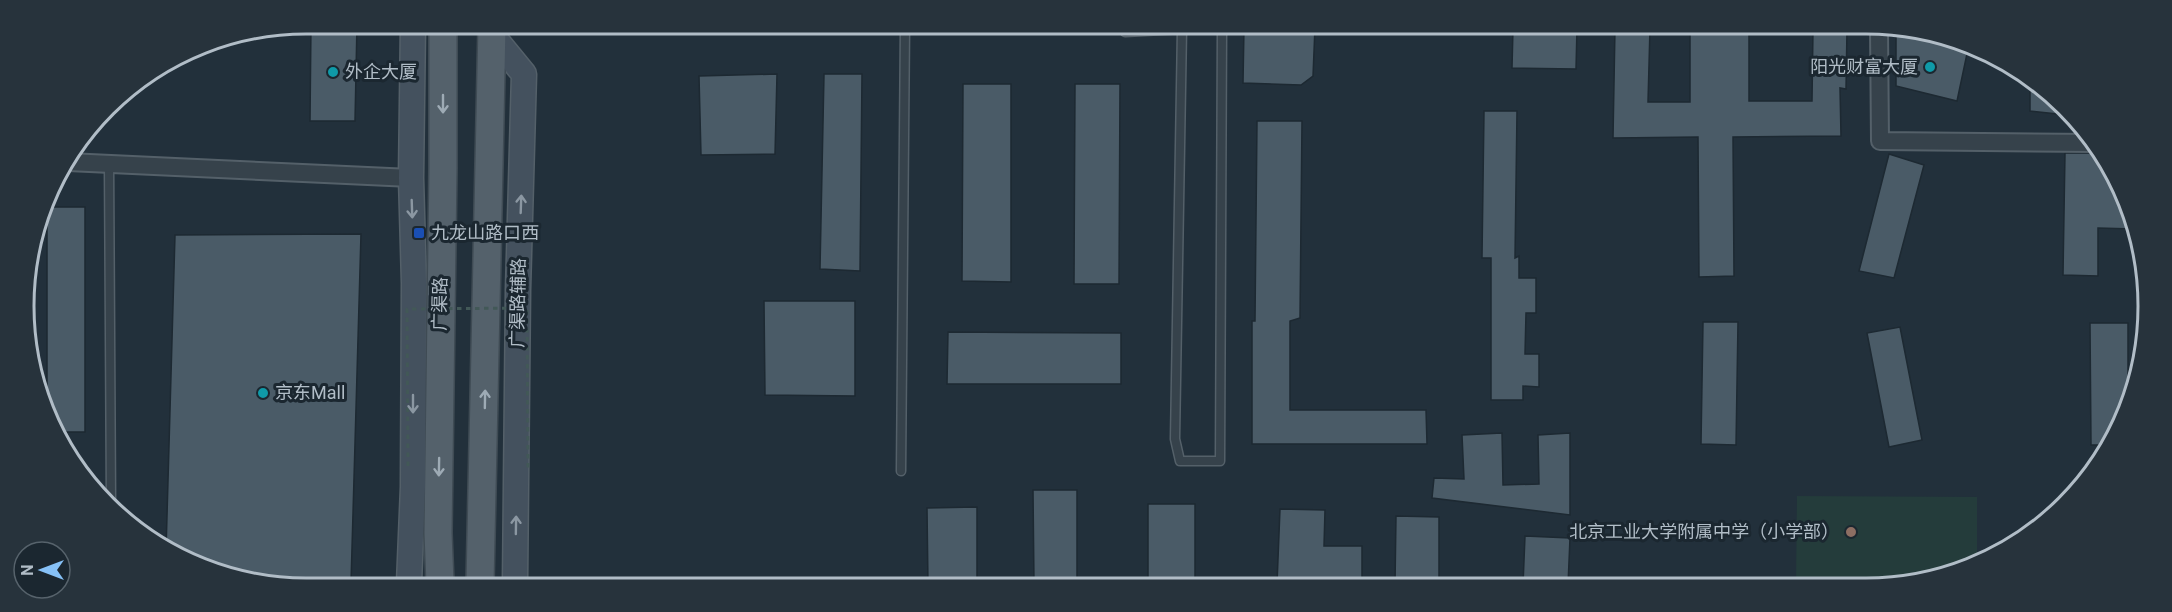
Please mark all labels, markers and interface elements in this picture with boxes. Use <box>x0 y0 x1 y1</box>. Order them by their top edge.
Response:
place label: 阳光财富大厦 <box>1810 56 1918 77</box>
marker: 阳光财富大厦 <box>1923 60 1937 74</box>
place label: 外企大厦 <box>345 61 417 82</box>
marker: 外企大厦 <box>326 65 340 79</box>
one-way arrow <box>437 93 449 113</box>
one-way arrow <box>515 194 526 214</box>
one-way arrow <box>406 198 418 218</box>
place label: 九龙山路口西 <box>431 222 539 243</box>
marker: 九龙山路口西 <box>412 226 426 240</box>
street label: 广渠路辅路 <box>506 258 529 348</box>
street label: 广渠路 <box>429 277 450 331</box>
place label: 京东Mall <box>275 382 345 403</box>
marker: 京东Mall <box>256 386 270 400</box>
one-way arrow <box>479 389 490 409</box>
one-way arrow <box>407 393 419 413</box>
one-way arrow <box>433 456 445 476</box>
one-way arrow <box>510 515 522 535</box>
place label: 北京工业大学附属中学（小学部） <box>1569 521 1839 542</box>
marker: 北京工业大学附属中学（小学部） <box>1844 525 1858 539</box>
north arrow <box>12 540 72 600</box>
text: N <box>18 564 37 576</box>

